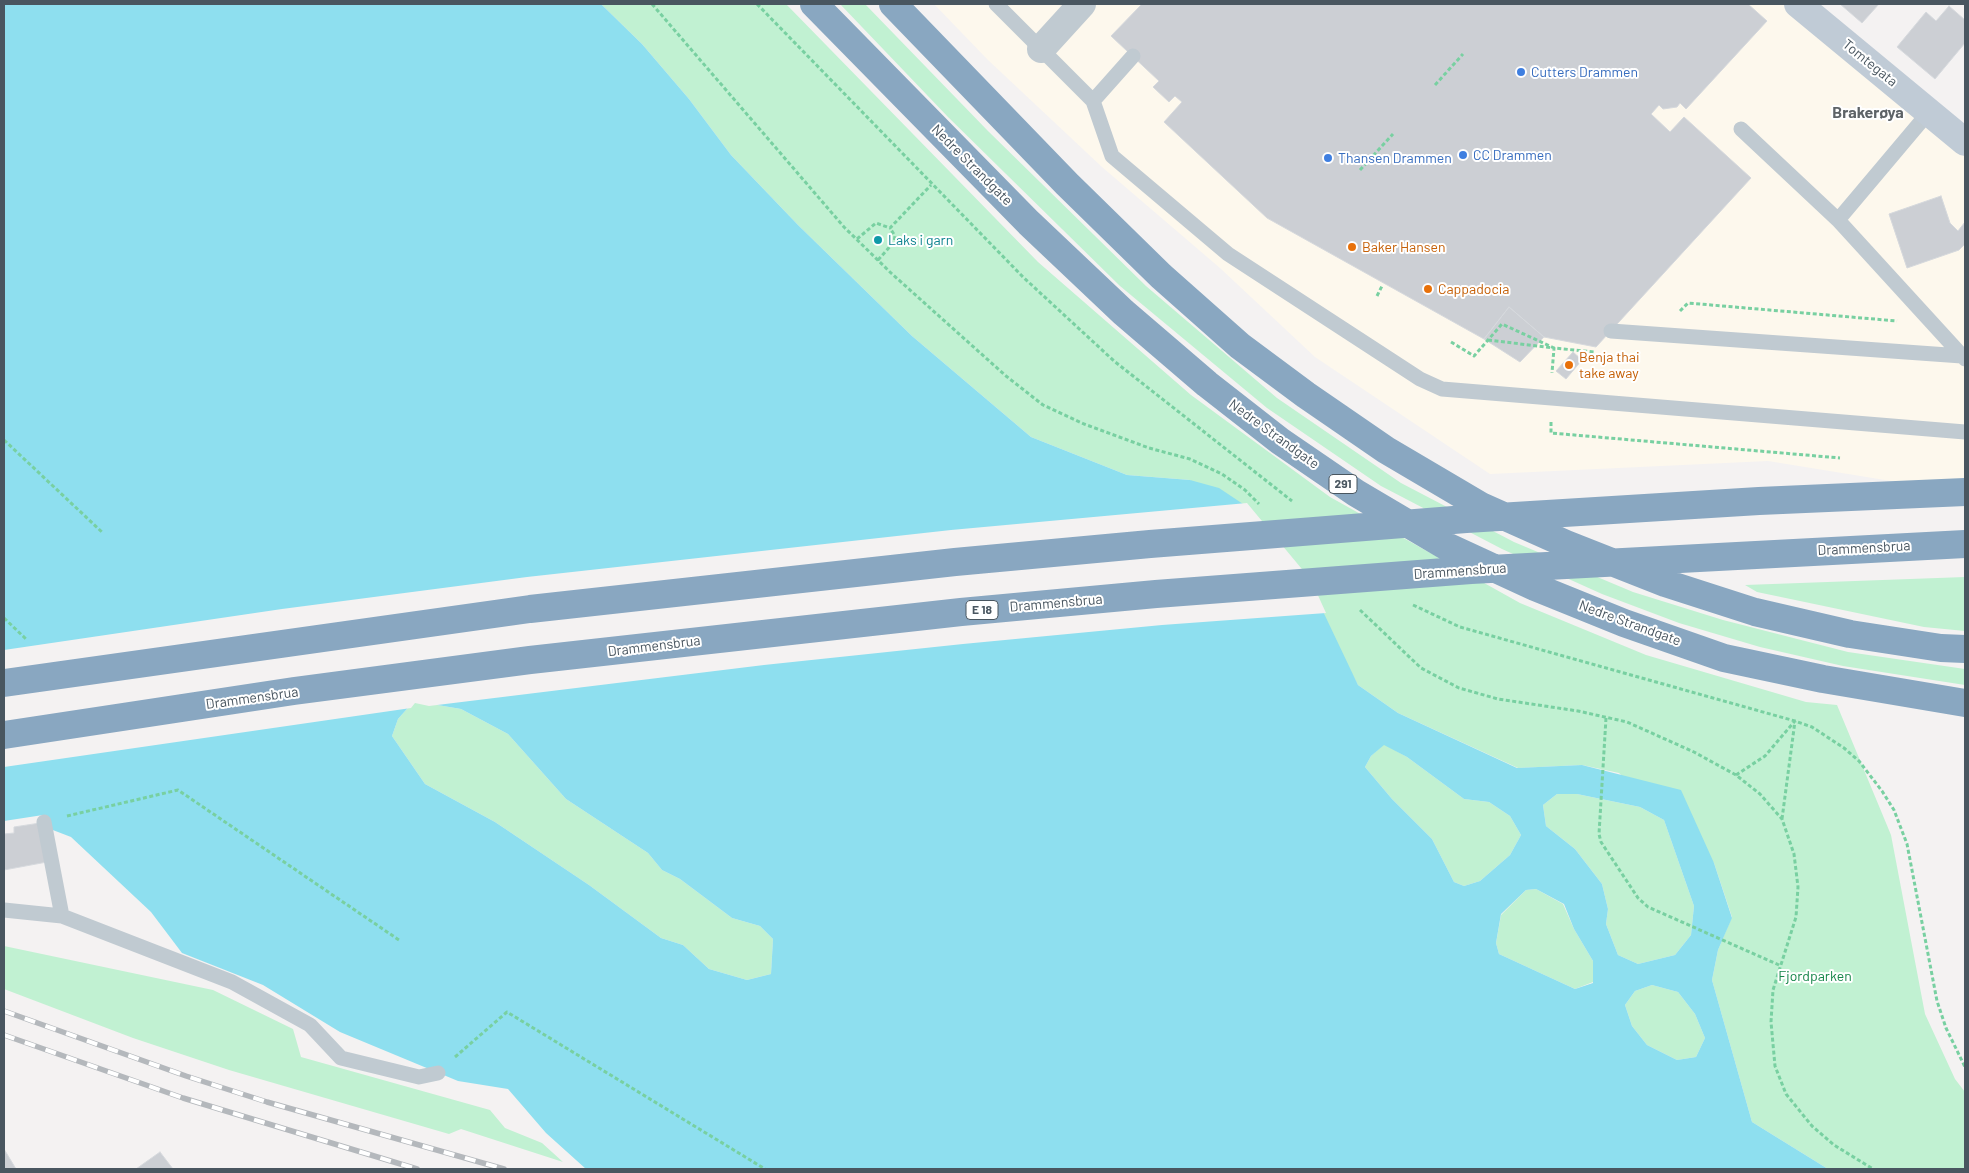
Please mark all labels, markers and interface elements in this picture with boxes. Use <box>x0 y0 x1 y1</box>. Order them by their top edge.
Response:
street label: Tomtegata <box>1839 36 1901 90</box>
place label: Cutters Drammen <box>1531 64 1638 80</box>
marker: Cutters Drammen <box>1515 66 1527 78</box>
district label: Brakerøya <box>1832 103 1904 123</box>
street label: Nedre Strandgate <box>928 121 1016 209</box>
place label: CC Drammen <box>1473 147 1552 163</box>
marker: CC Drammen <box>1457 149 1469 161</box>
place label: Thansen Drammen <box>1338 150 1452 166</box>
marker: Thansen Drammen <box>1322 152 1334 164</box>
place label: Laks i garn <box>888 232 953 248</box>
marker: Laks i garn <box>872 234 884 246</box>
place label: Baker Hansen <box>1362 239 1446 255</box>
marker: Baker Hansen <box>1346 241 1358 253</box>
place label: Cappadocia <box>1438 281 1509 297</box>
marker: Cappadocia <box>1422 283 1434 295</box>
place label: Benja thai take away <box>1579 349 1640 382</box>
marker: Benja thai take away <box>1563 359 1575 371</box>
street label: Nedre Strandgate <box>1226 396 1322 472</box>
road number: 291 <box>1329 474 1357 494</box>
street label: Drammensbrua <box>1817 537 1911 559</box>
street label: Drammensbrua <box>1413 559 1507 583</box>
street label: Drammensbrua <box>1009 591 1103 615</box>
street label: Nedre Strandgate <box>1577 597 1683 649</box>
road number: E 18 <box>966 600 998 620</box>
street label: Drammensbrua <box>607 632 701 660</box>
street label: Drammensbrua <box>205 683 299 713</box>
park label: Fjordparken <box>1778 968 1852 984</box>

